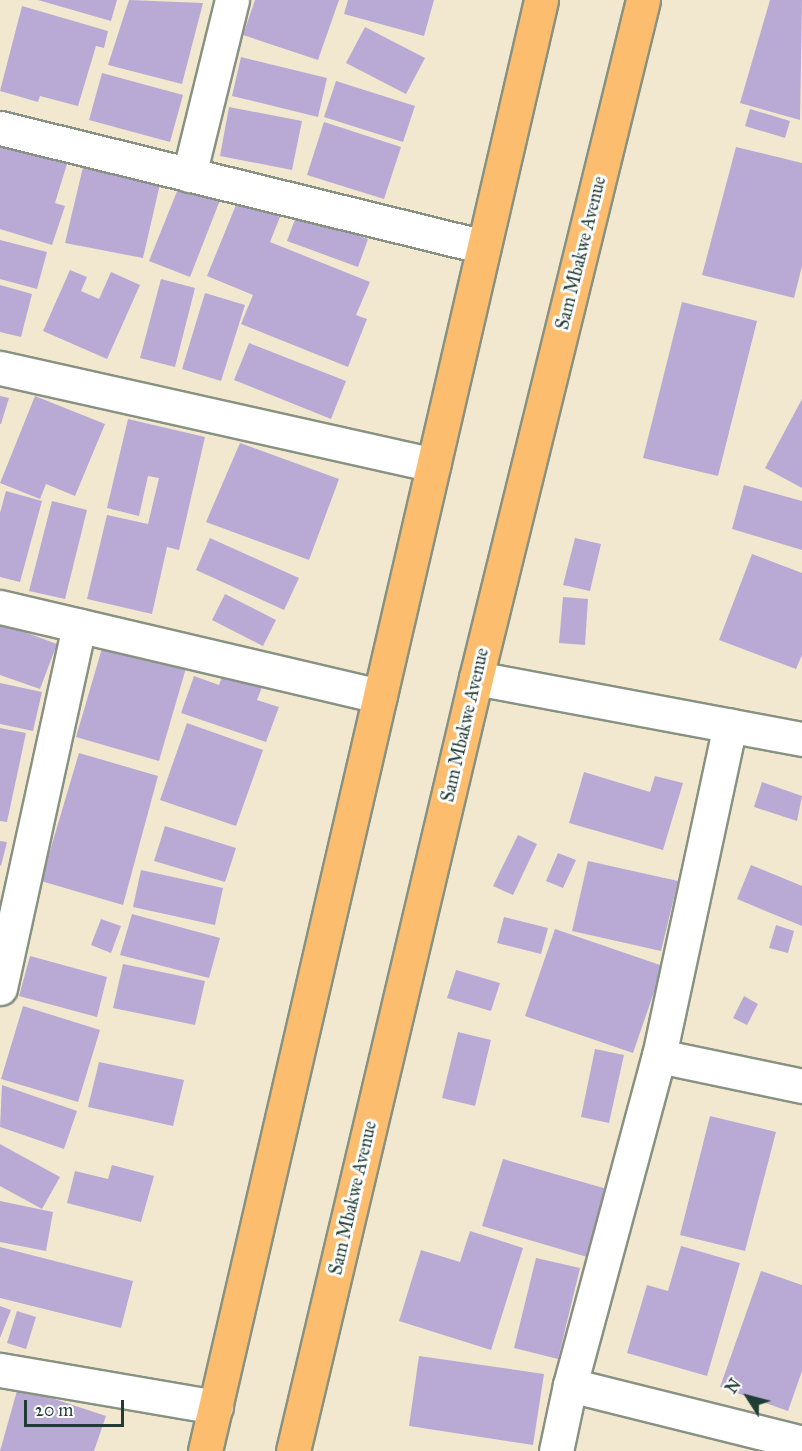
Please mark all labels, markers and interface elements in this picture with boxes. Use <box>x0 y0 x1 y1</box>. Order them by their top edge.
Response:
street label: Sam Mbakwe Avenue <box>551 174 611 332</box>
street label: Sam Mbakwe Avenue <box>437 646 493 804</box>
street label: Sam Mbakwe Avenue <box>325 1119 381 1277</box>
north arrow <box>718 1367 778 1427</box>
text: N <box>721 1375 745 1397</box>
scale bar <box>27 1388 128 1426</box>
text: 20 m <box>35 1399 73 1421</box>

